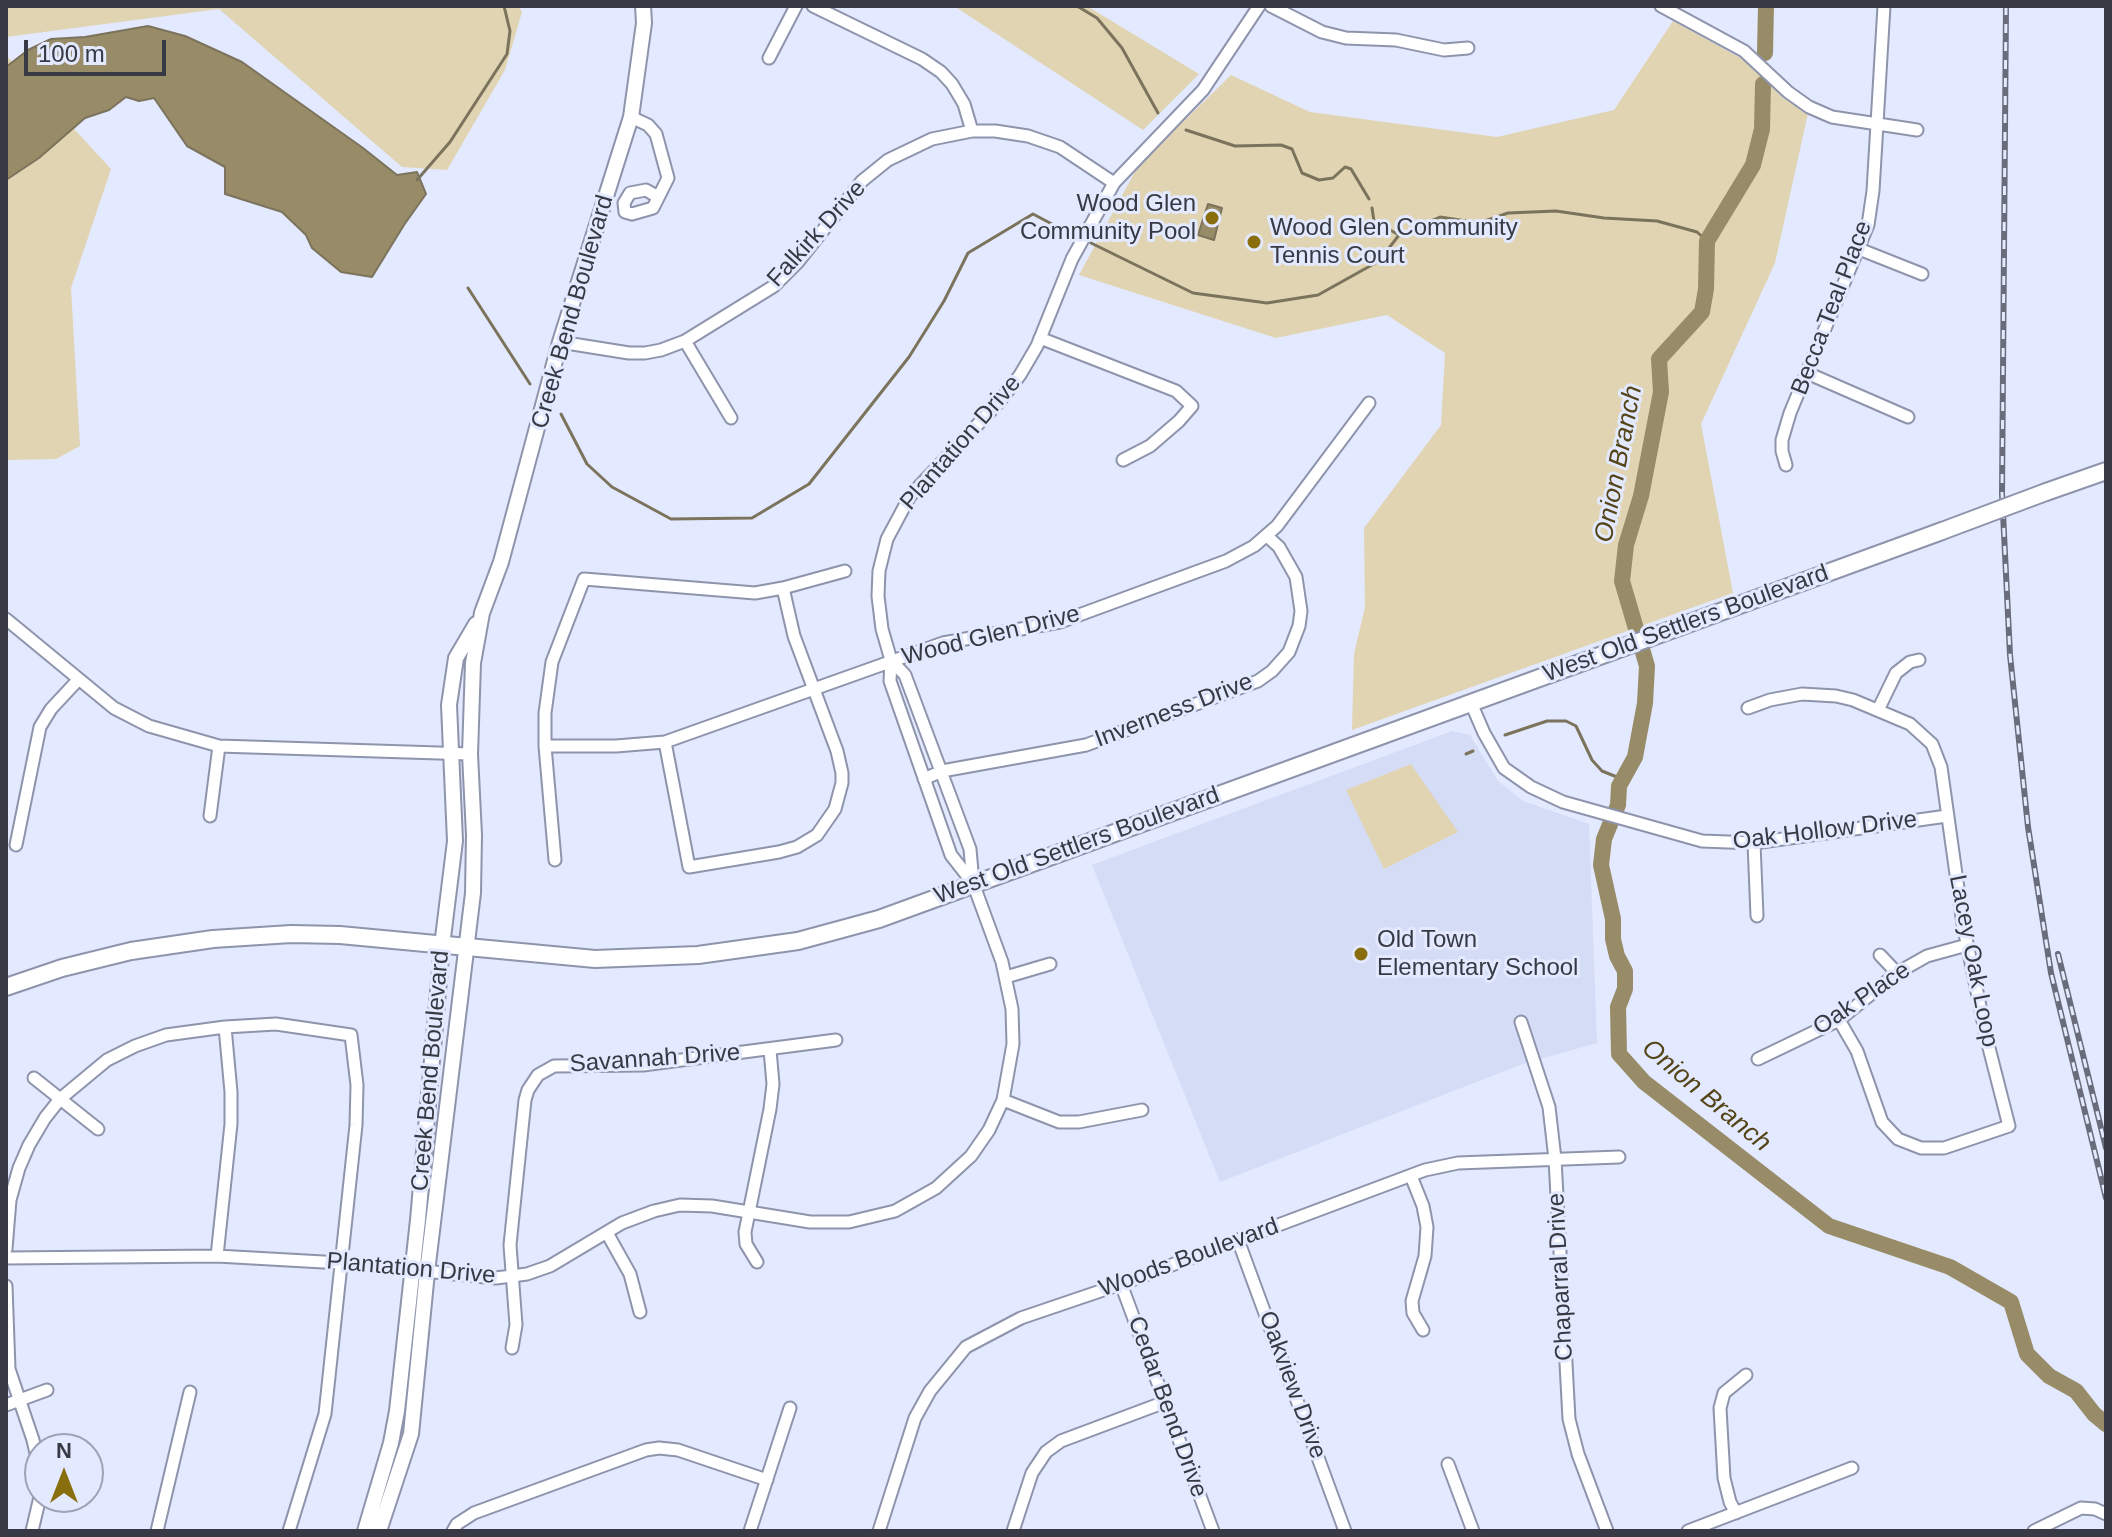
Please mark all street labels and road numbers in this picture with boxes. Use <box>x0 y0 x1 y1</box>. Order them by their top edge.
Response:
street label: Falkirk Drive <box>762 175 872 293</box>
street label: Creek Bend Boulevard <box>526 192 620 432</box>
street label: Becca Teal Place <box>1786 217 1878 399</box>
street label: Plantation Drive <box>895 370 1027 516</box>
street label: West Old Settlers Boulevard <box>1540 559 1832 689</box>
street label: Wood Glen Drive <box>899 600 1083 672</box>
street label: Inverness Drive <box>1091 668 1257 754</box>
street label: West Old Settlers Boulevard <box>931 781 1223 911</box>
street label: Oak Hollow Drive <box>1731 805 1919 857</box>
street label: Lacey Oak Loop <box>1942 872 2004 1050</box>
street label: Creek Bend Boulevard <box>406 949 456 1193</box>
street label: Oak Place <box>1808 956 1916 1042</box>
street label: Savannah Drive <box>569 1039 741 1079</box>
street label: Chaparral Drive <box>1542 1192 1580 1362</box>
street label: Woods Boulevard <box>1095 1212 1283 1304</box>
street label: Plantation Drive <box>325 1247 497 1291</box>
street label: Oakview Drive <box>1252 1307 1332 1463</box>
street label: Cedar Bend Drive <box>1121 1312 1213 1502</box>

